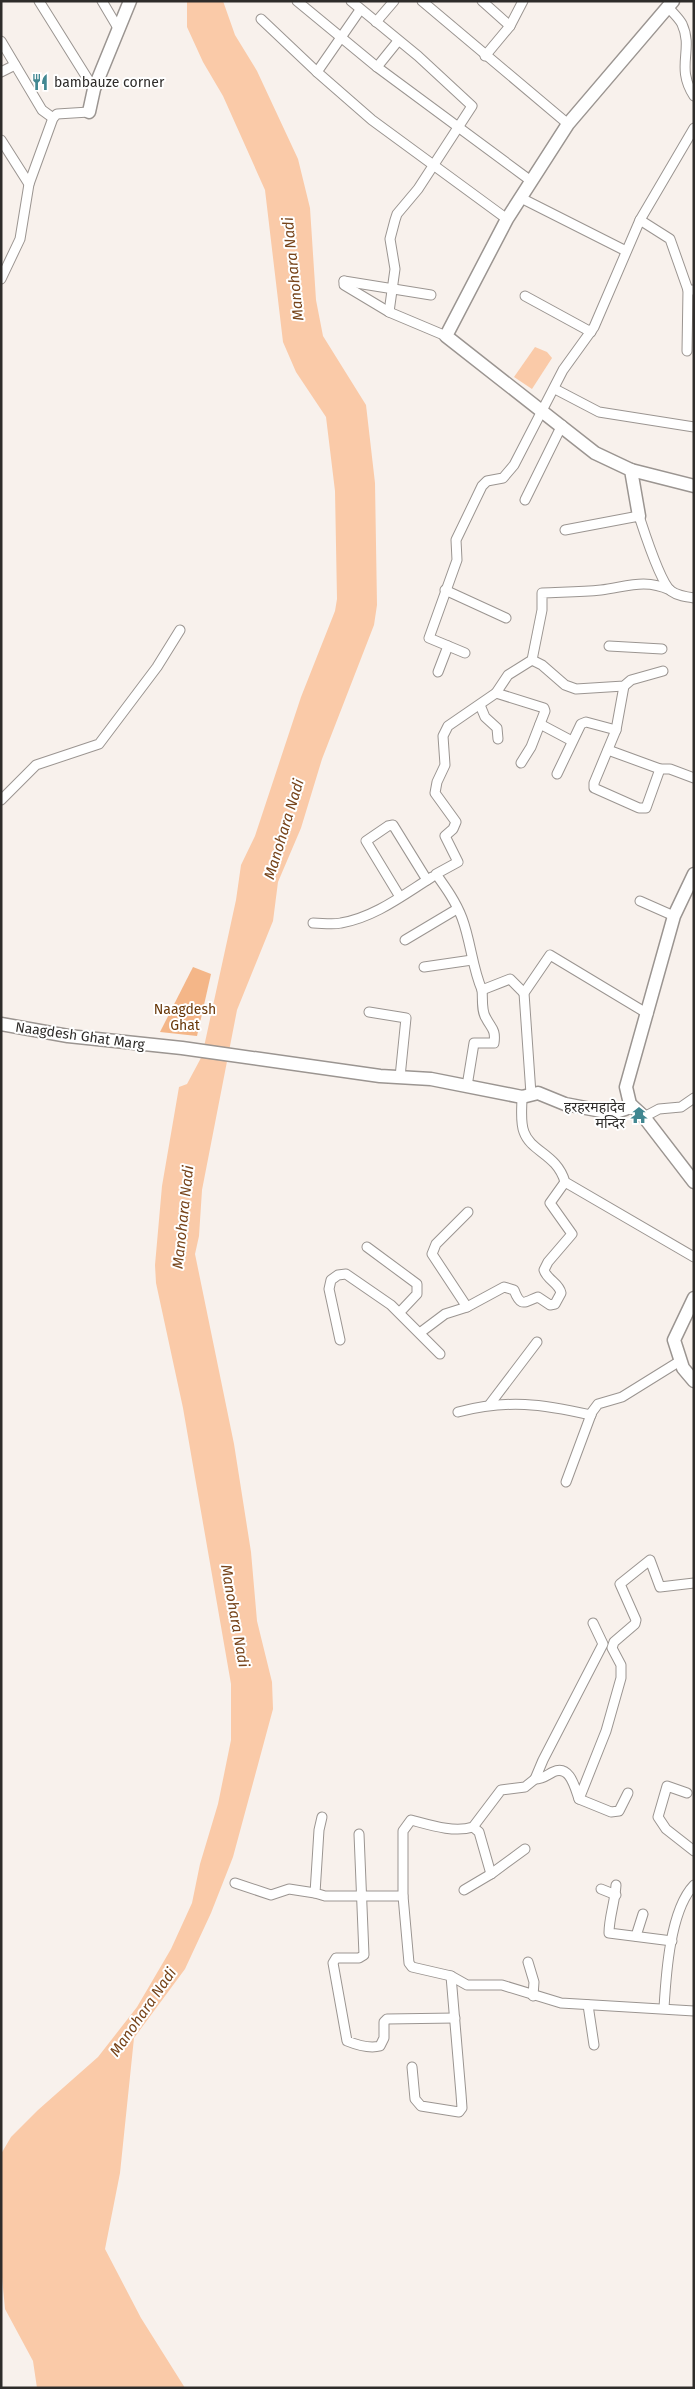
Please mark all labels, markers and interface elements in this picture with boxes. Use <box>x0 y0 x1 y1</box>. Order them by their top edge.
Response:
restaurant icon: bambauze corner <box>30 72 50 92</box>
place label: bambauze corner <box>54 74 165 91</box>
water label: Manohara Nadi <box>279 216 307 322</box>
water label: Manohara Nadi <box>260 777 308 881</box>
park label: Naagdesh Ghat <box>154 1001 216 1034</box>
street label: Naagdesh Ghat Marg <box>14 1019 147 1054</box>
place label: हरहरमहादेव मन्दिर <box>564 1098 625 1132</box>
temple icon: हरहरमहादेव मन्दिर <box>629 1105 649 1125</box>
water label: Manohara Nadi <box>169 1164 197 1270</box>
water label: Manohara Nadi <box>217 1563 253 1669</box>
water label: Manohara Nadi <box>106 1964 180 2060</box>

